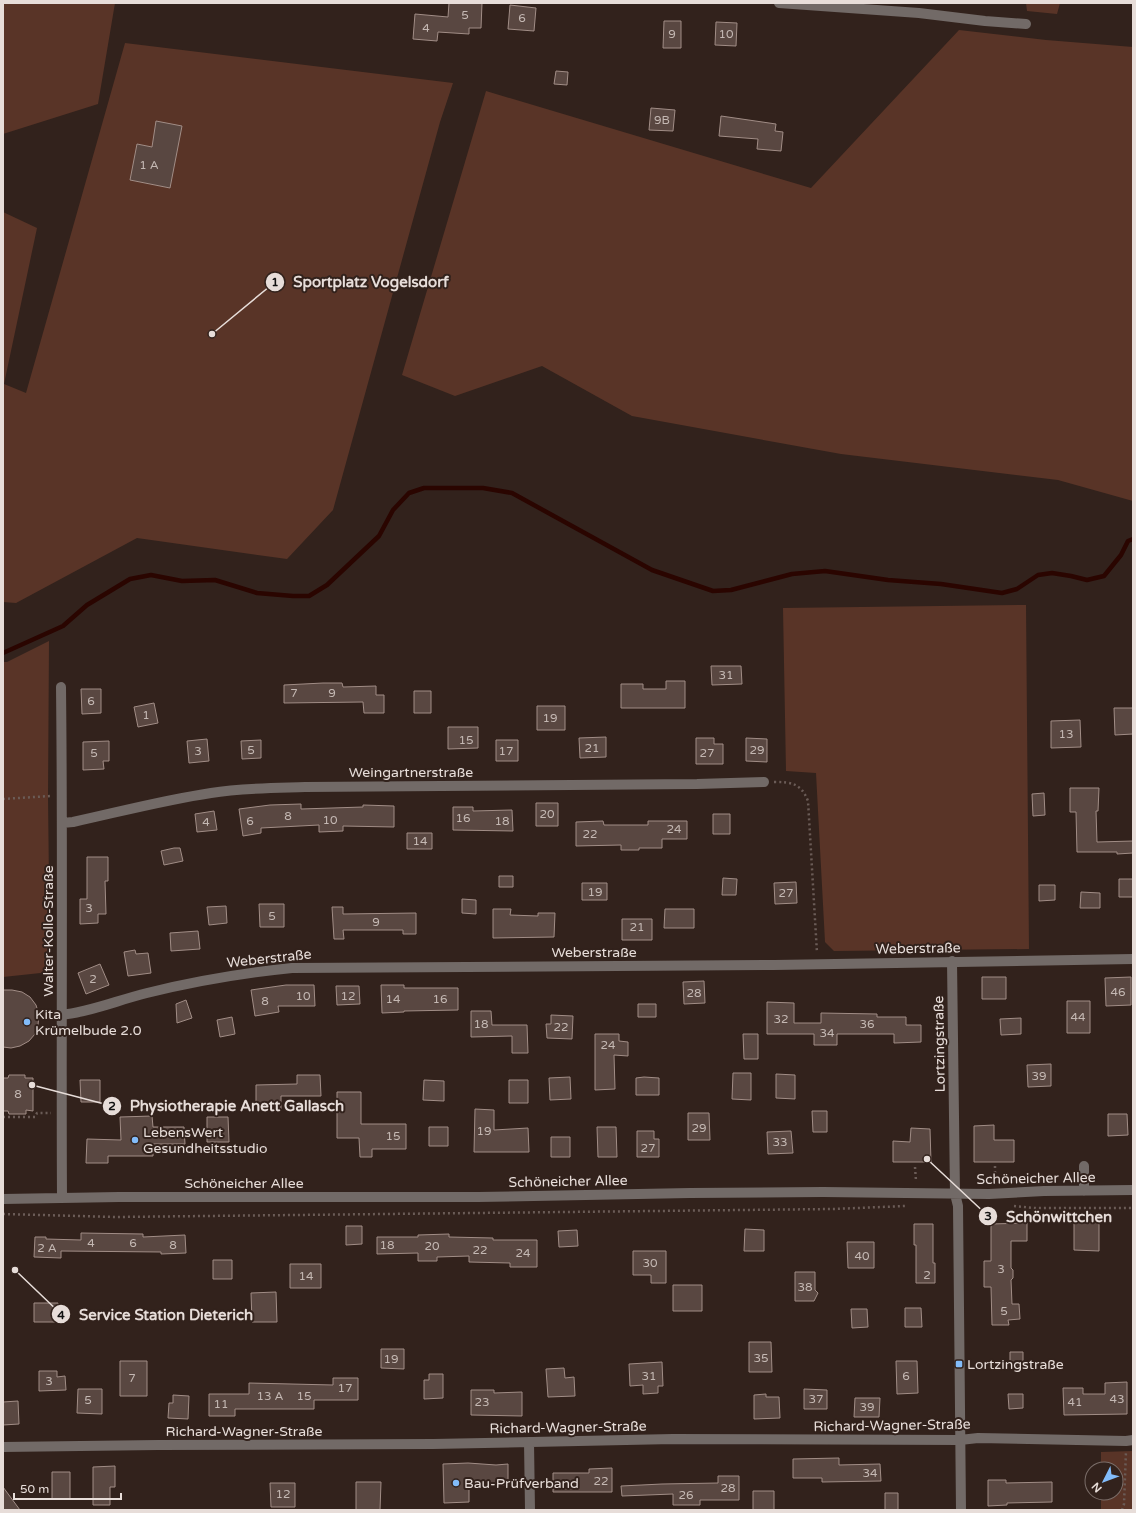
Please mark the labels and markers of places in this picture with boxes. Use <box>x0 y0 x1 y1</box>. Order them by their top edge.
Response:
callout: Sportplatz Vogelsdorf <box>265 269 457 296</box>
place label: Kita Krümelbude 2.0 <box>35 1006 142 1039</box>
marker: Kita Krümelbude 2.0 <box>22 1017 32 1027</box>
callout: Physiotherapie Anett Gallasch <box>102 1093 353 1120</box>
place label: LebensWert Gesundheitsstudio <box>143 1124 268 1157</box>
marker: LebensWert Gesundheitsstudio <box>130 1135 140 1145</box>
callout: Schönwittchen <box>978 1203 1120 1230</box>
callout: Service Station Dieterich <box>51 1301 261 1328</box>
place label: Lortzingstraße <box>967 1356 1064 1373</box>
marker: Lortzingstraße <box>954 1359 964 1369</box>
place label: Bau-Prüfverband <box>464 1475 579 1492</box>
marker: Bau-Prüfverband <box>451 1478 461 1488</box>

